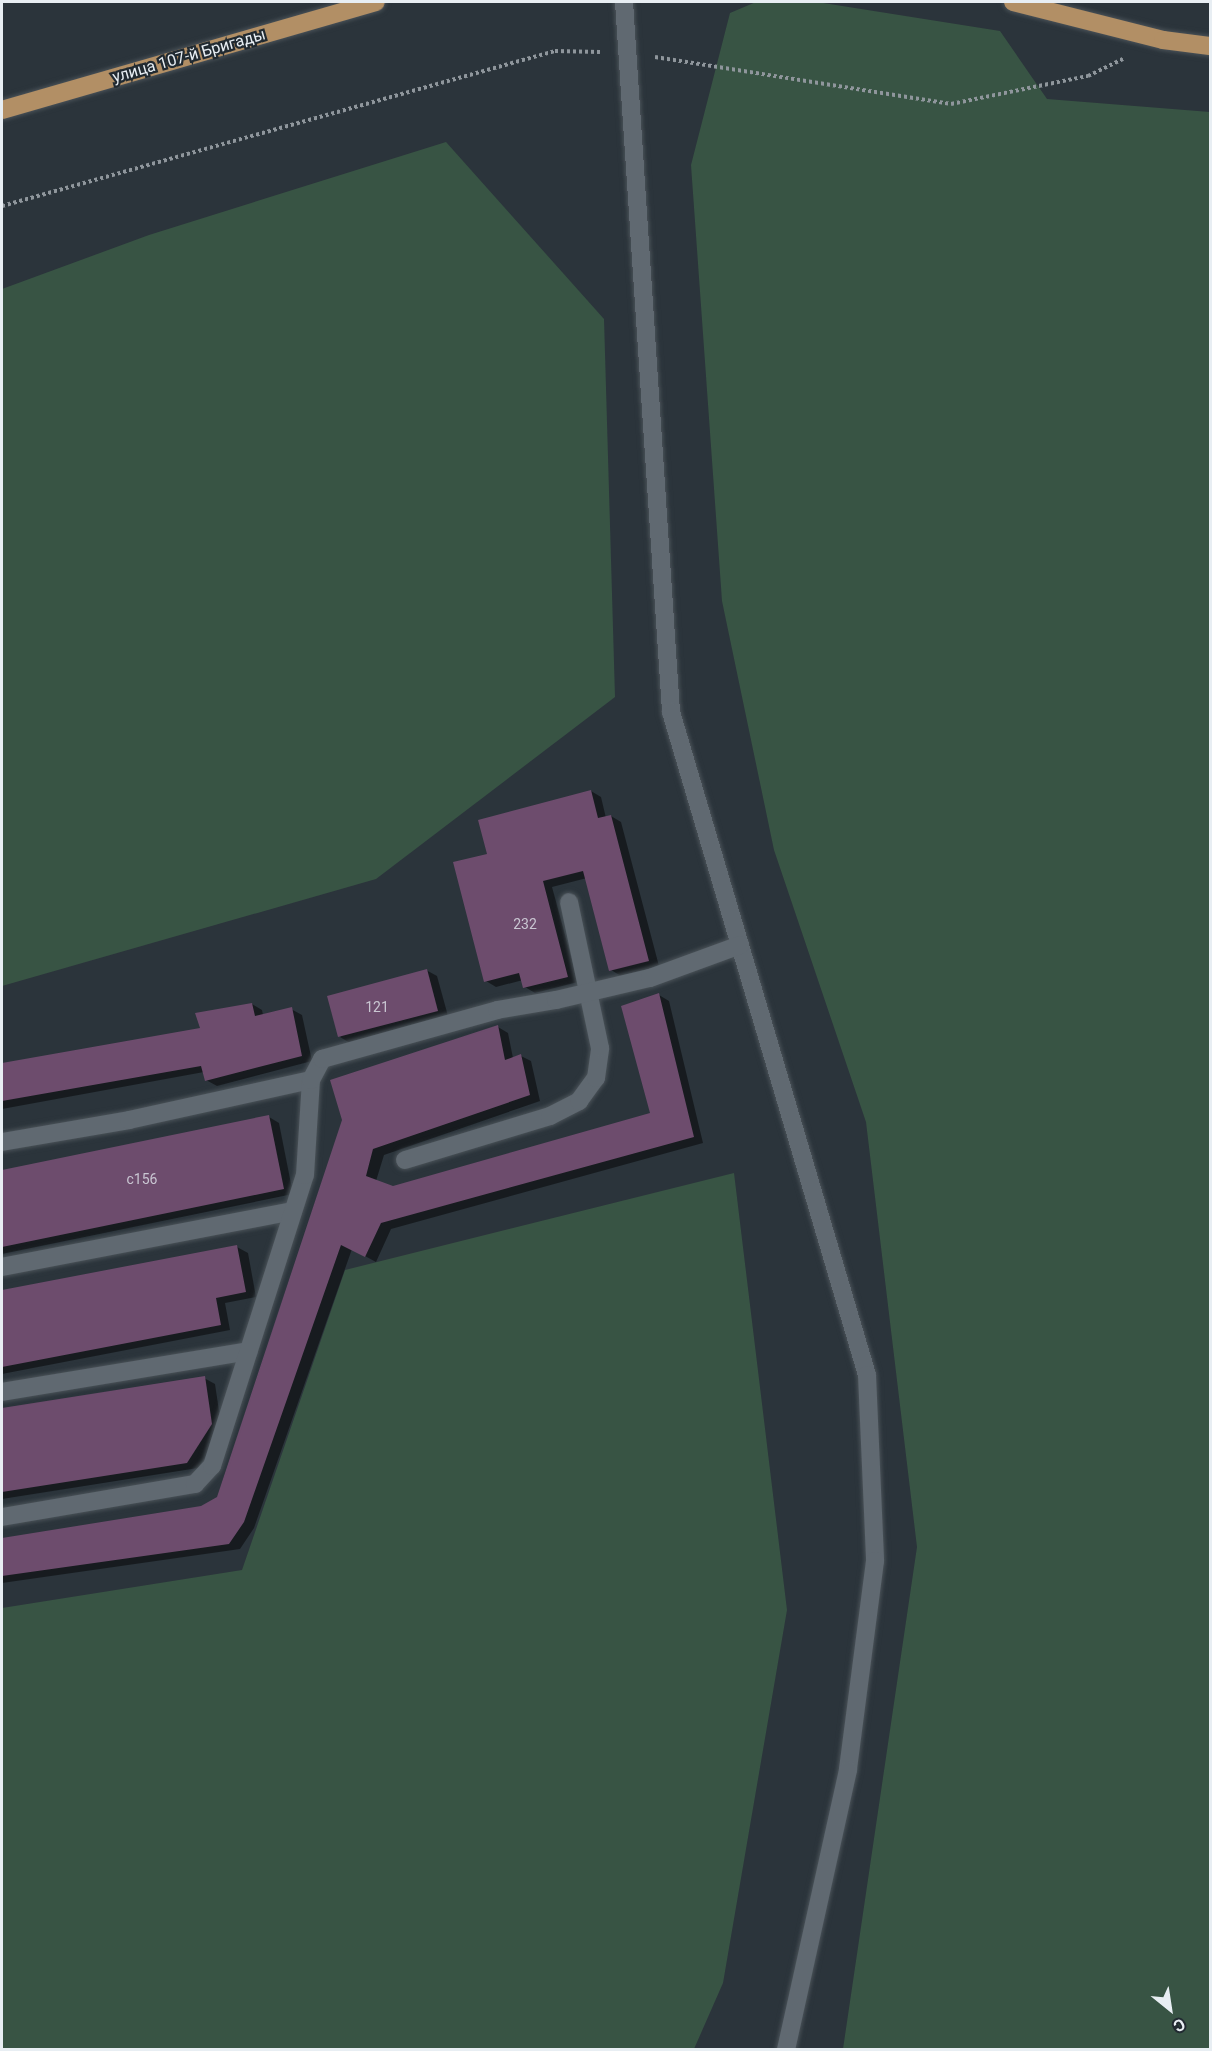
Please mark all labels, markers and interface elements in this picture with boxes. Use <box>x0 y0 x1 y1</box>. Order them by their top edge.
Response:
street label: улица 107-й Бригады <box>110 25 268 87</box>
house number: 232 <box>513 916 537 932</box>
house number: 121 <box>365 999 389 1015</box>
house number: с156 <box>127 1171 157 1187</box>
north arrow <box>1140 1979 1200 2039</box>
text: С <box>1170 2014 1189 2036</box>

